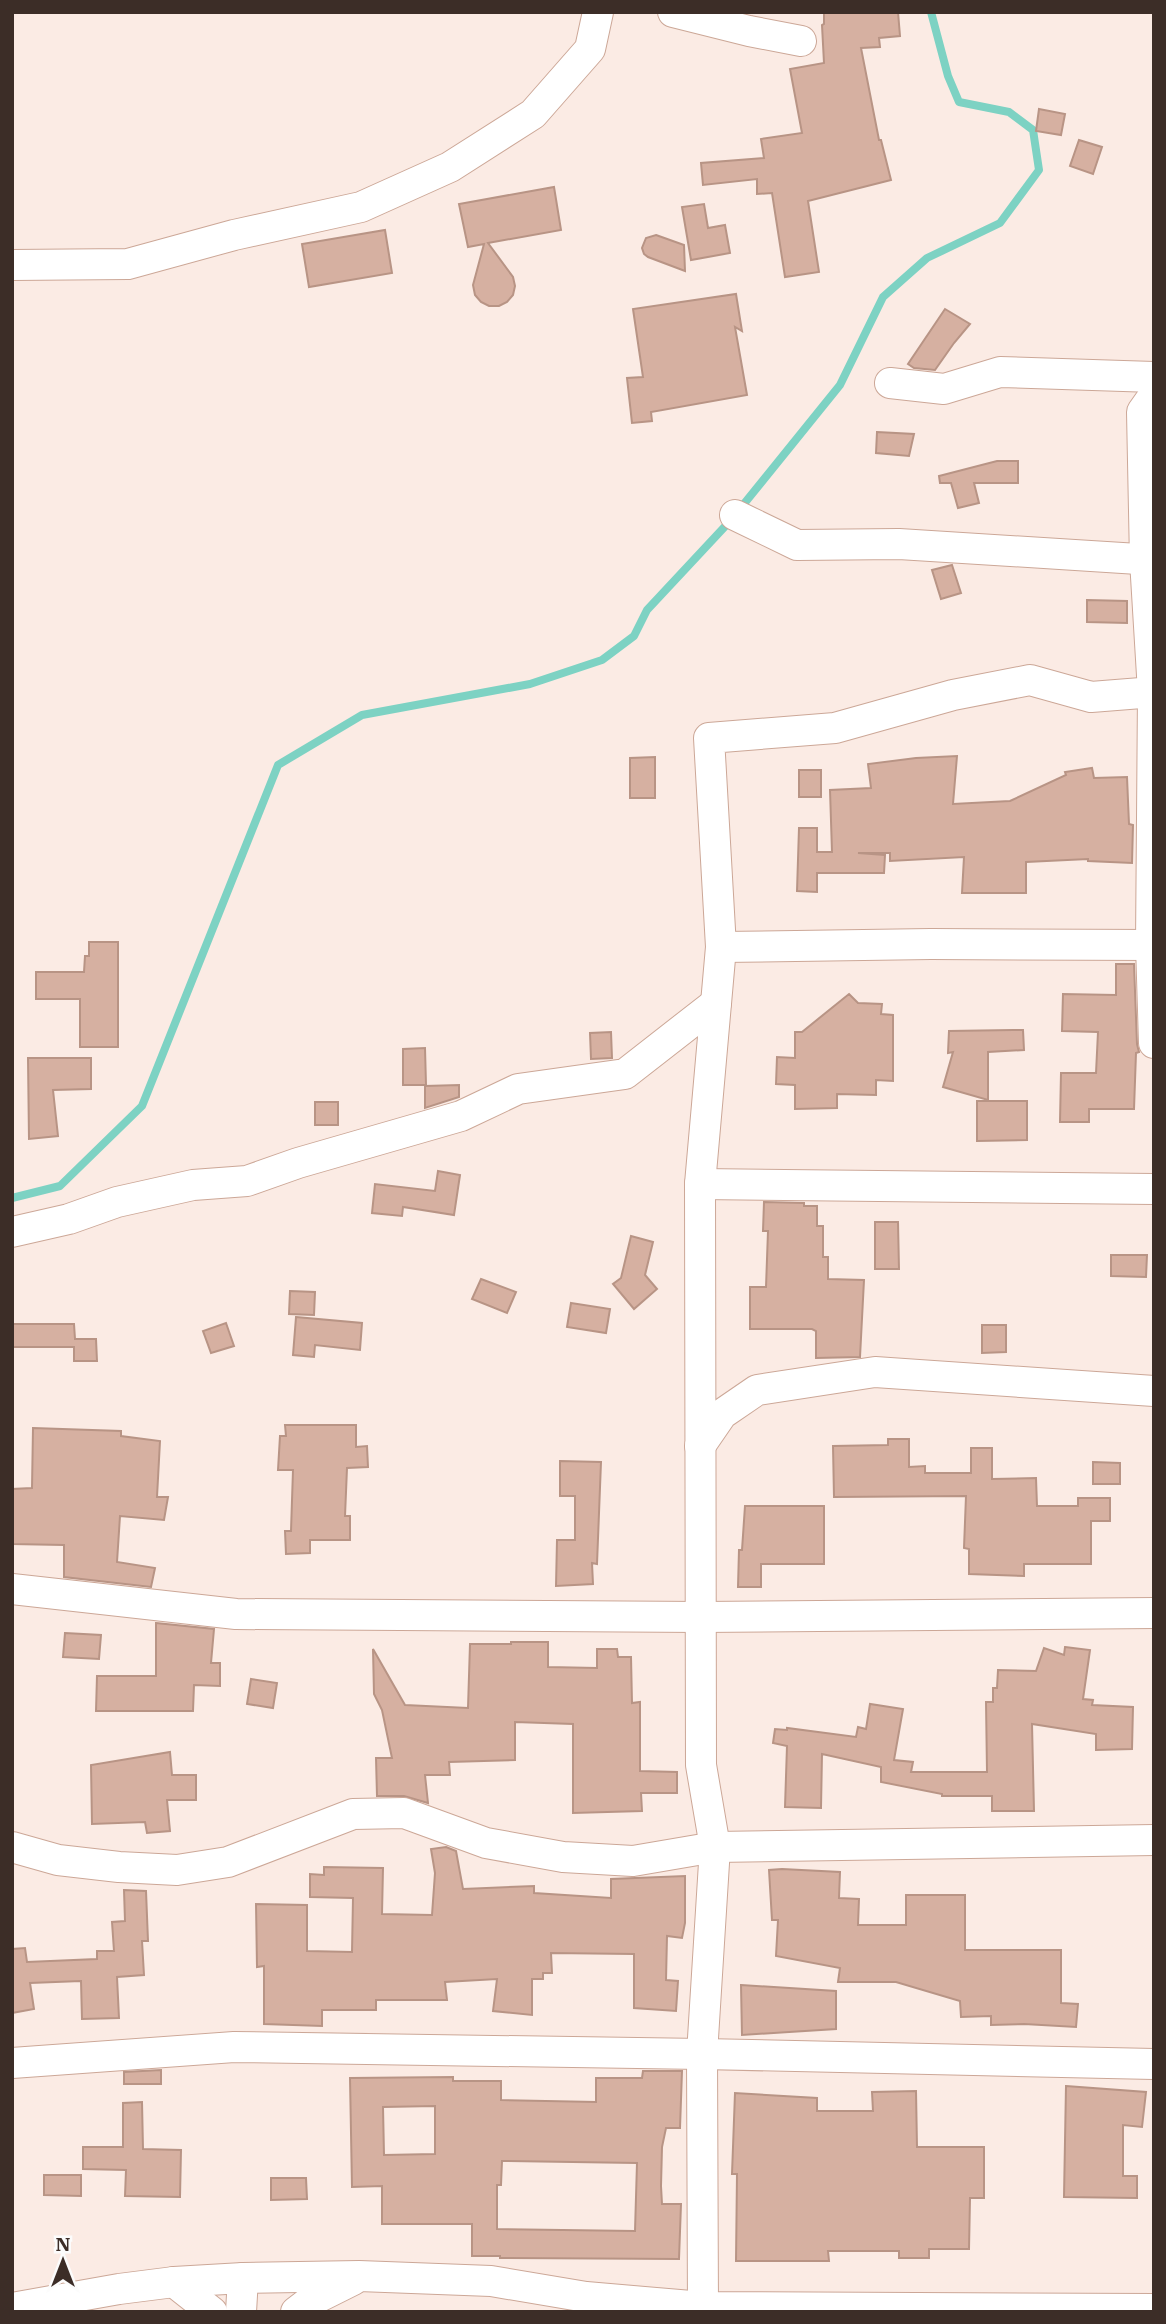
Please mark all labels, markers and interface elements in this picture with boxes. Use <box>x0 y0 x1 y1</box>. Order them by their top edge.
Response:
north arrow <box>28 2226 98 2296</box>
text: N <box>55 2232 71 2256</box>

